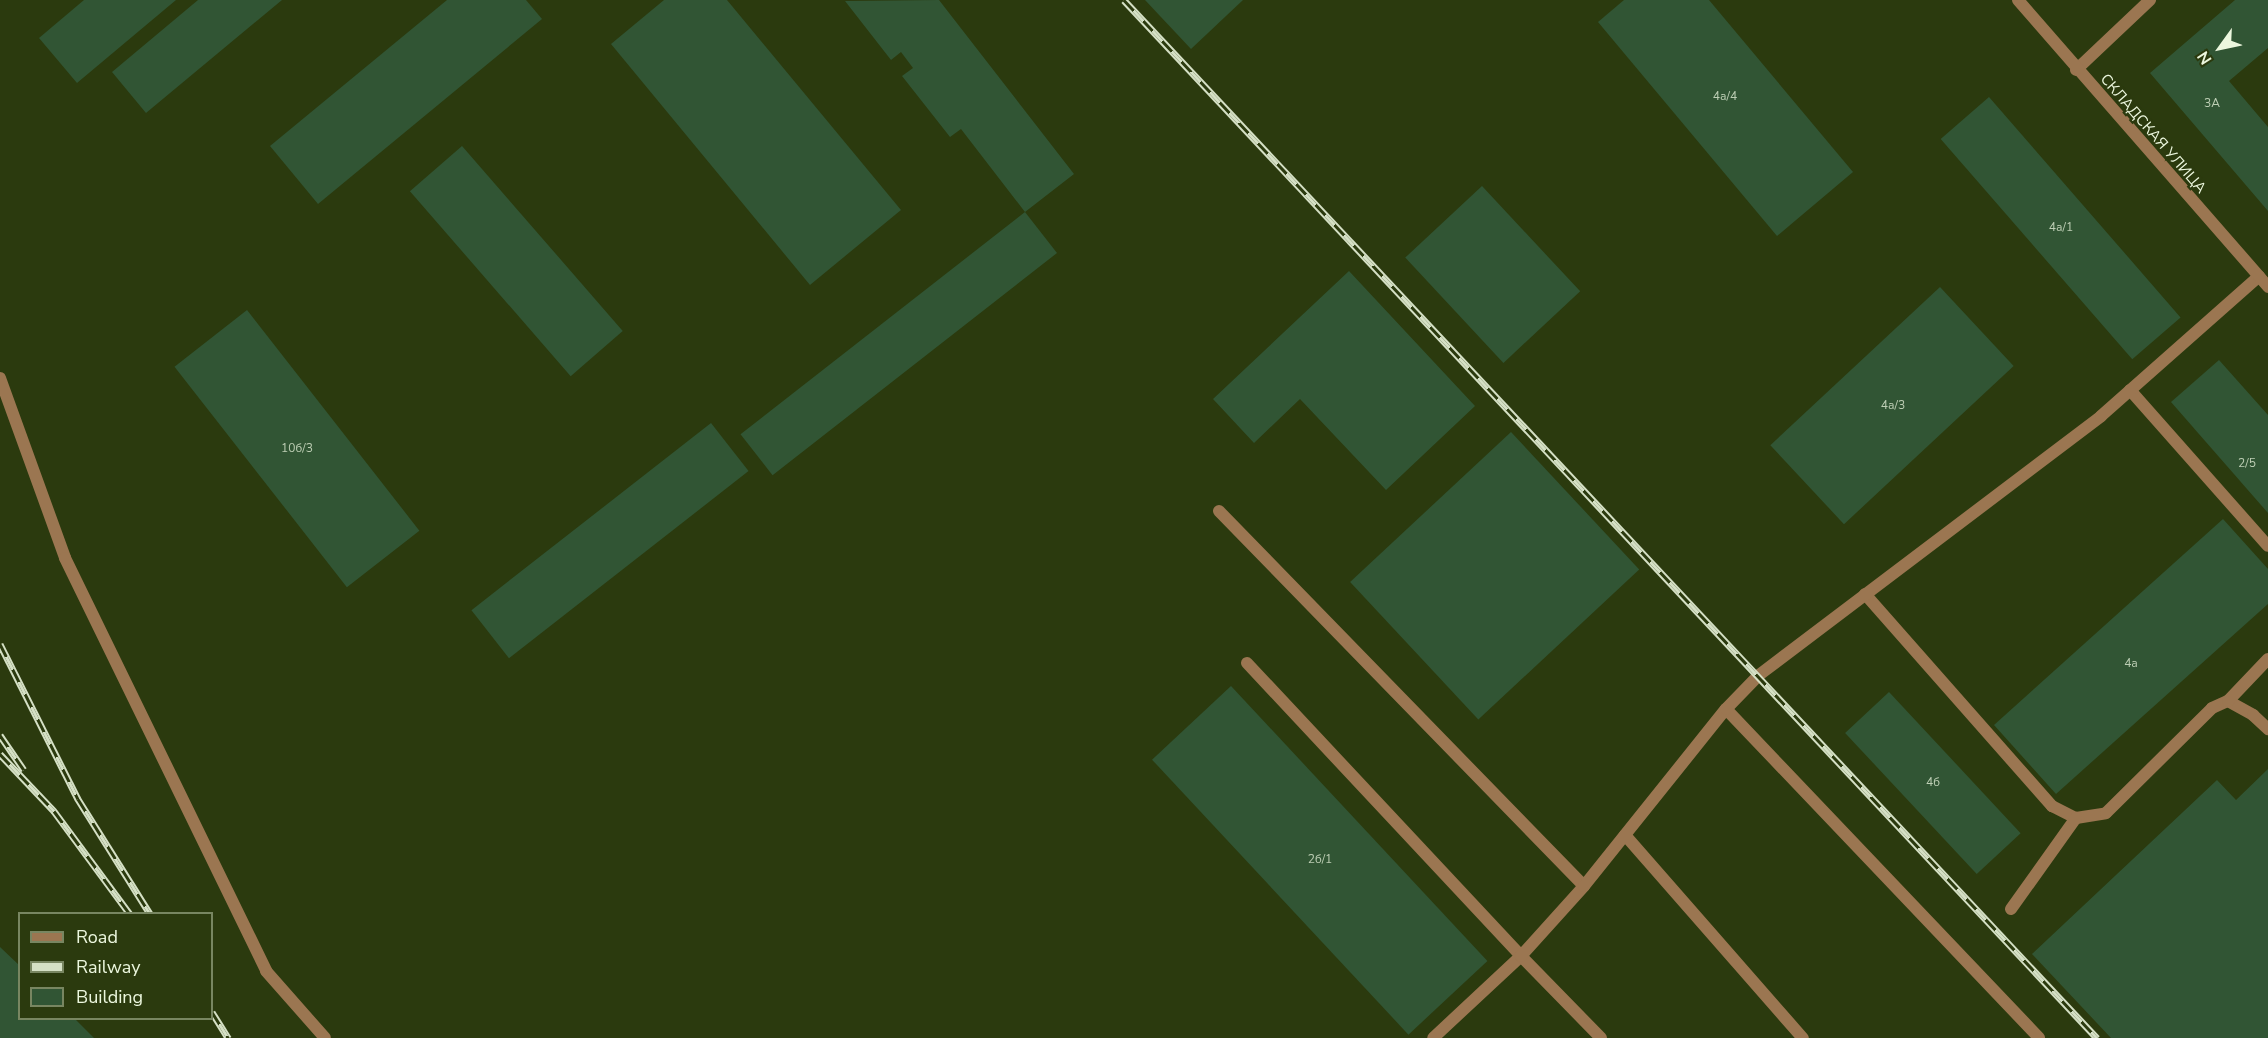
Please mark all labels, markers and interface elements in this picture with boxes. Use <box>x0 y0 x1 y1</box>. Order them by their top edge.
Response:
north arrow <box>2190 18 2250 78</box>
text: N <box>2192 47 2217 69</box>
street label: СКЛАДСКАЯ УЛИЦА <box>2096 71 2210 197</box>
house number: 4а/4 <box>1713 90 1737 104</box>
house number: 3А <box>2204 97 2220 111</box>
house number: 4а/1 <box>2049 221 2073 235</box>
house number: 4а/3 <box>1881 399 1905 413</box>
house number: 10б/3 <box>281 442 313 456</box>
house number: 2/5 <box>2238 457 2256 471</box>
house number: 4а <box>2124 657 2138 671</box>
house number: 4б <box>1926 776 1940 790</box>
house number: 2б/1 <box>1308 853 1332 867</box>
legend <box>18 912 213 1020</box>
text: Road <box>76 925 118 949</box>
text: Railway <box>76 955 141 979</box>
text: Building <box>76 985 143 1009</box>

